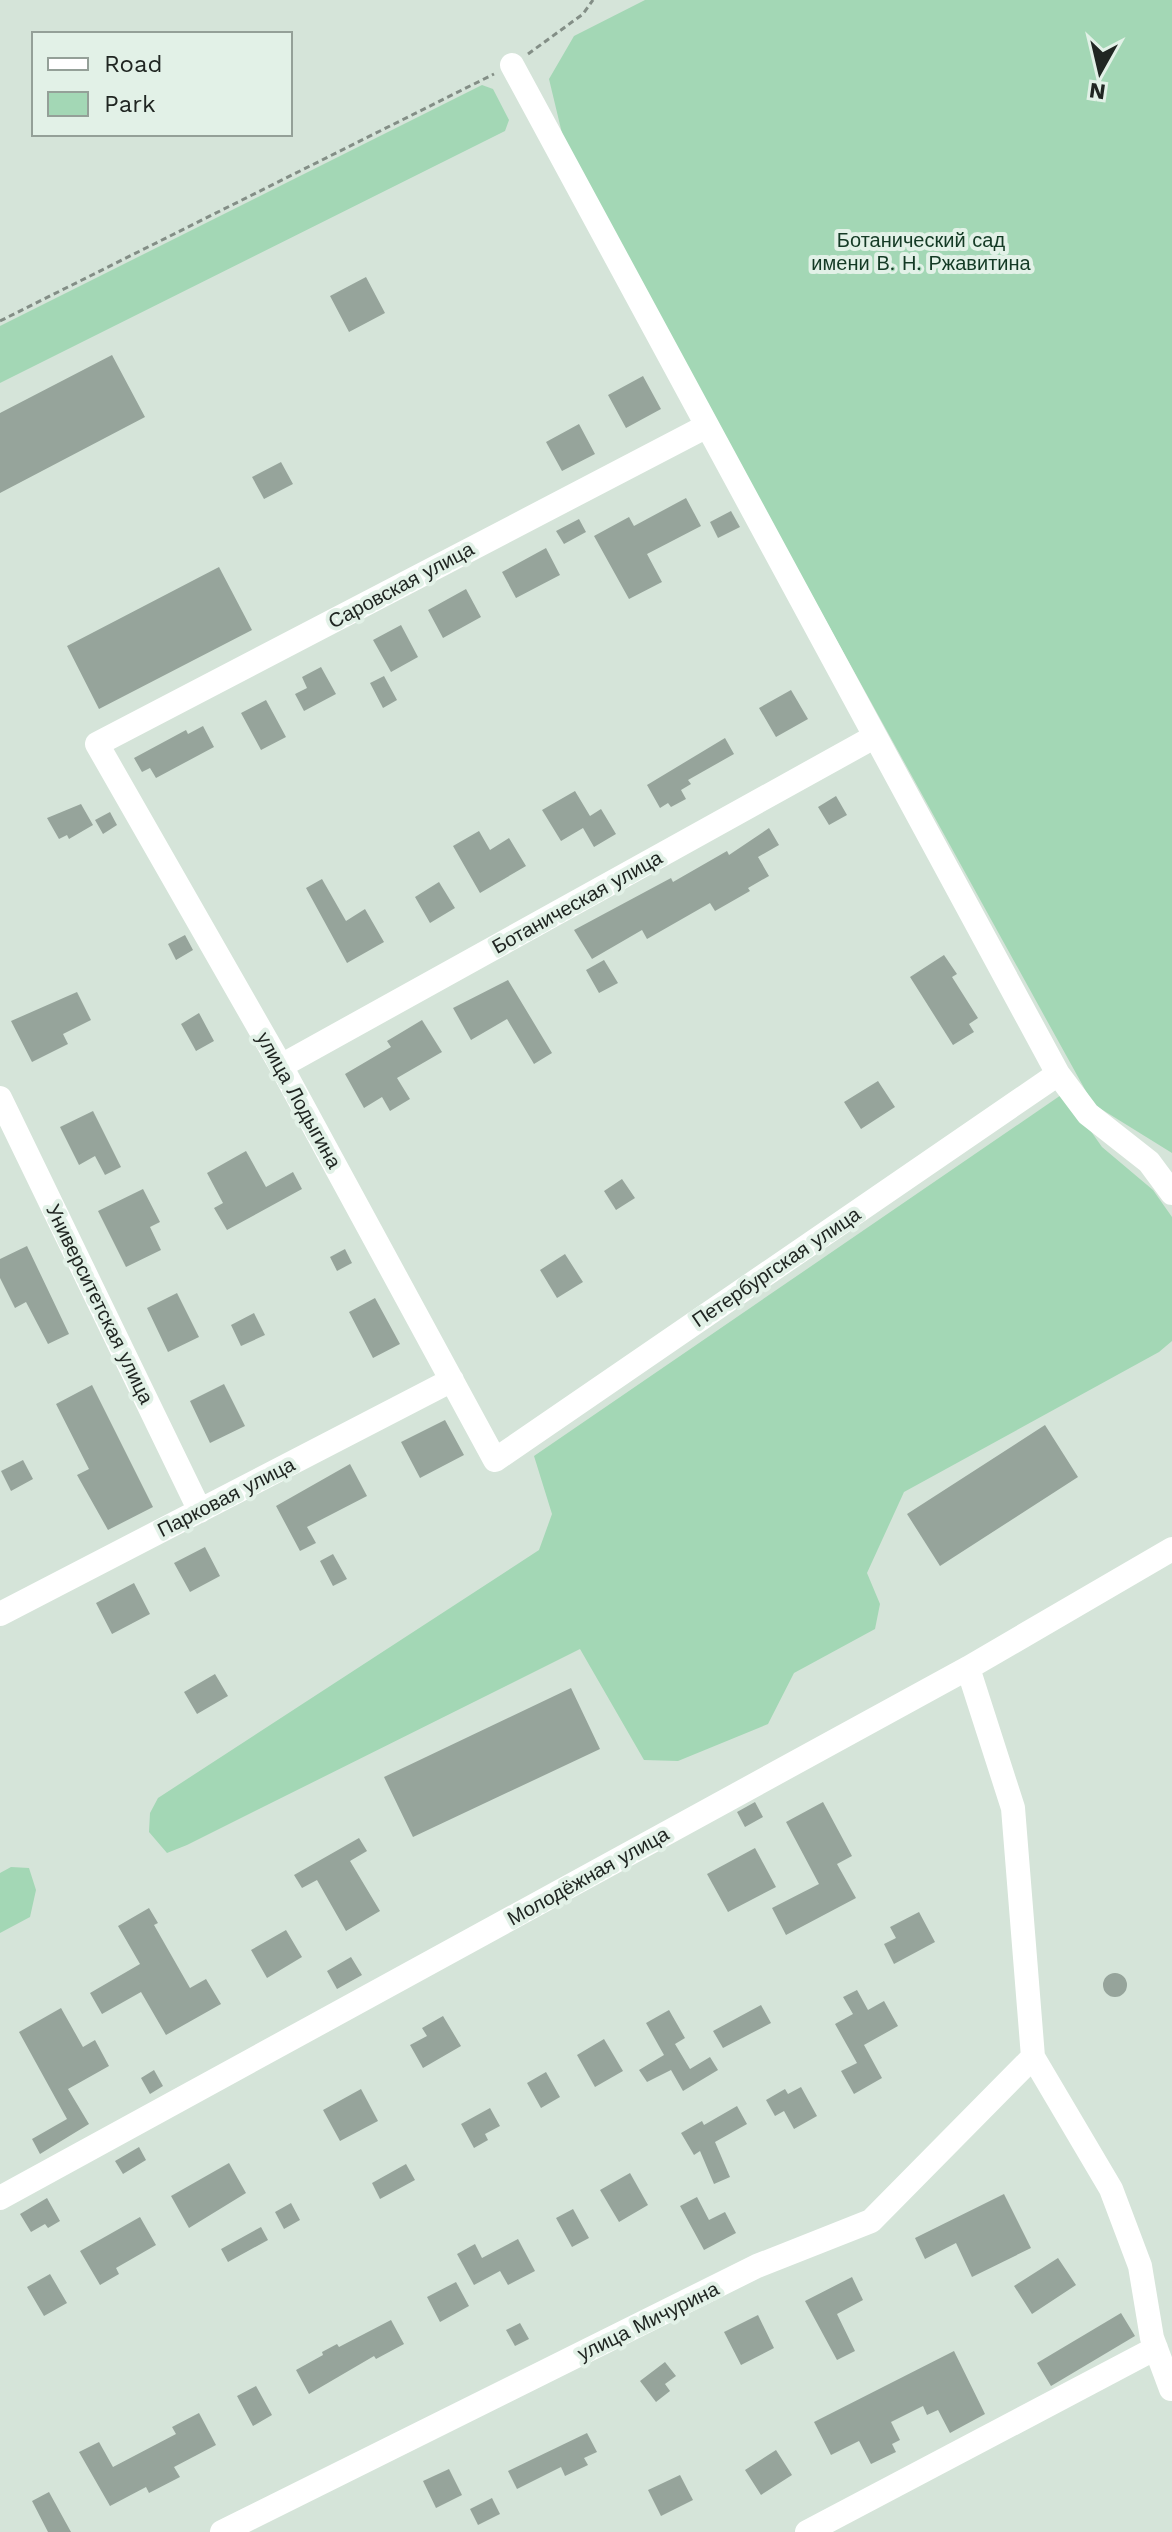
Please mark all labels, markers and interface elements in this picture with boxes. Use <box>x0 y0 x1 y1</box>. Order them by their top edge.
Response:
legend <box>32 32 292 136</box>
north arrow <box>1060 32 1140 112</box>
text: Road <box>104 50 163 78</box>
text: N <box>1087 78 1107 105</box>
text: Park <box>104 90 156 118</box>
park label: Ботанический сад имени В. Н. Ржавитина <box>811 228 1032 275</box>
street label: Саровская улица <box>324 536 479 633</box>
street label: Ботаническая улица <box>488 845 667 959</box>
street label: улица Лодыгина <box>252 1028 347 1173</box>
street label: Университетская улица <box>41 1200 159 1409</box>
street label: Петербургская улица <box>687 1201 865 1332</box>
street label: Парковая улица <box>153 1452 299 1542</box>
street label: Молодёжная улица <box>503 1821 674 1930</box>
street label: улица Мичурина <box>573 2276 723 2366</box>

